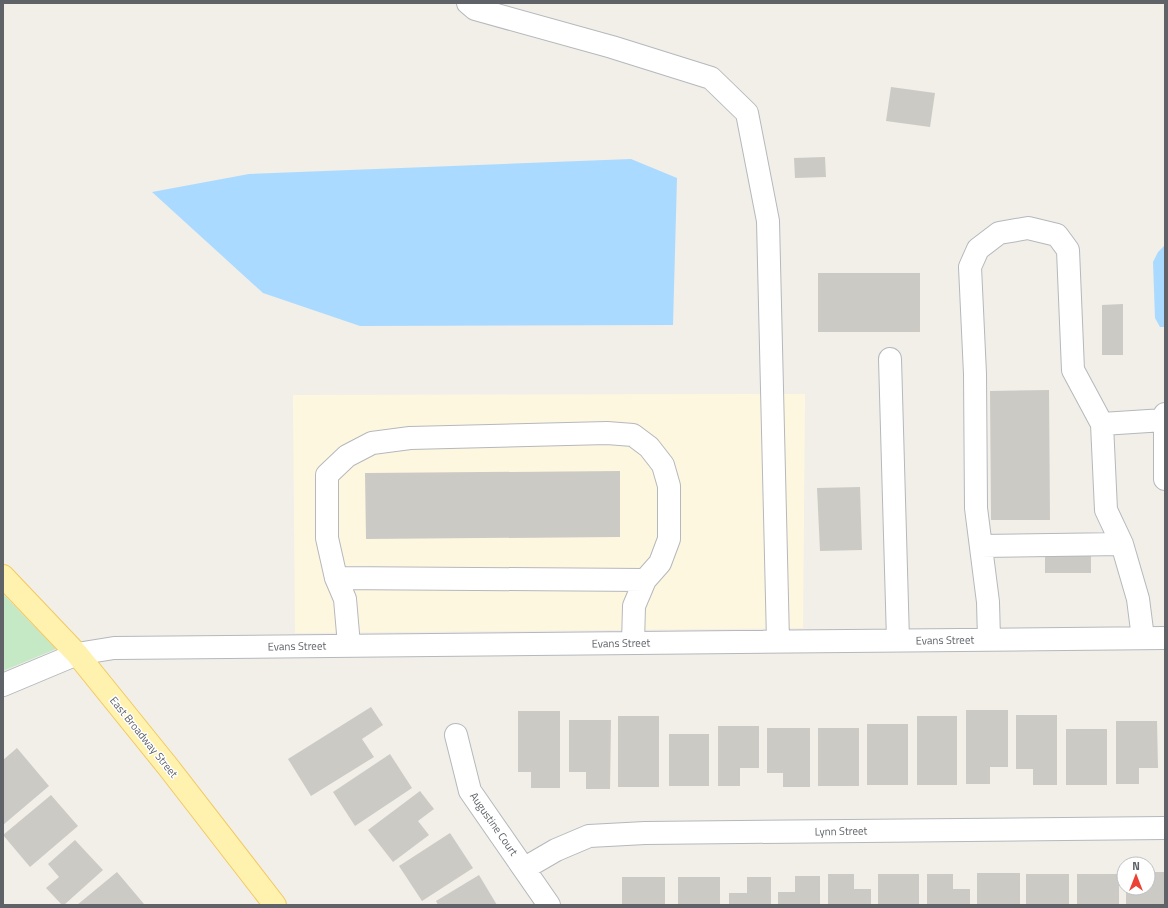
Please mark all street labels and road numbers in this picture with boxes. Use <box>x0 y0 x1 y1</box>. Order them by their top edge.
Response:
street label: Evans Street <box>916 631 975 649</box>
street label: Evans Street <box>592 634 651 652</box>
street label: Evans Street <box>268 637 327 655</box>
street label: East Broadway Street <box>106 693 182 781</box>
street label: Augustine Court <box>466 789 522 859</box>
street label: Lynn Street <box>815 823 868 839</box>

